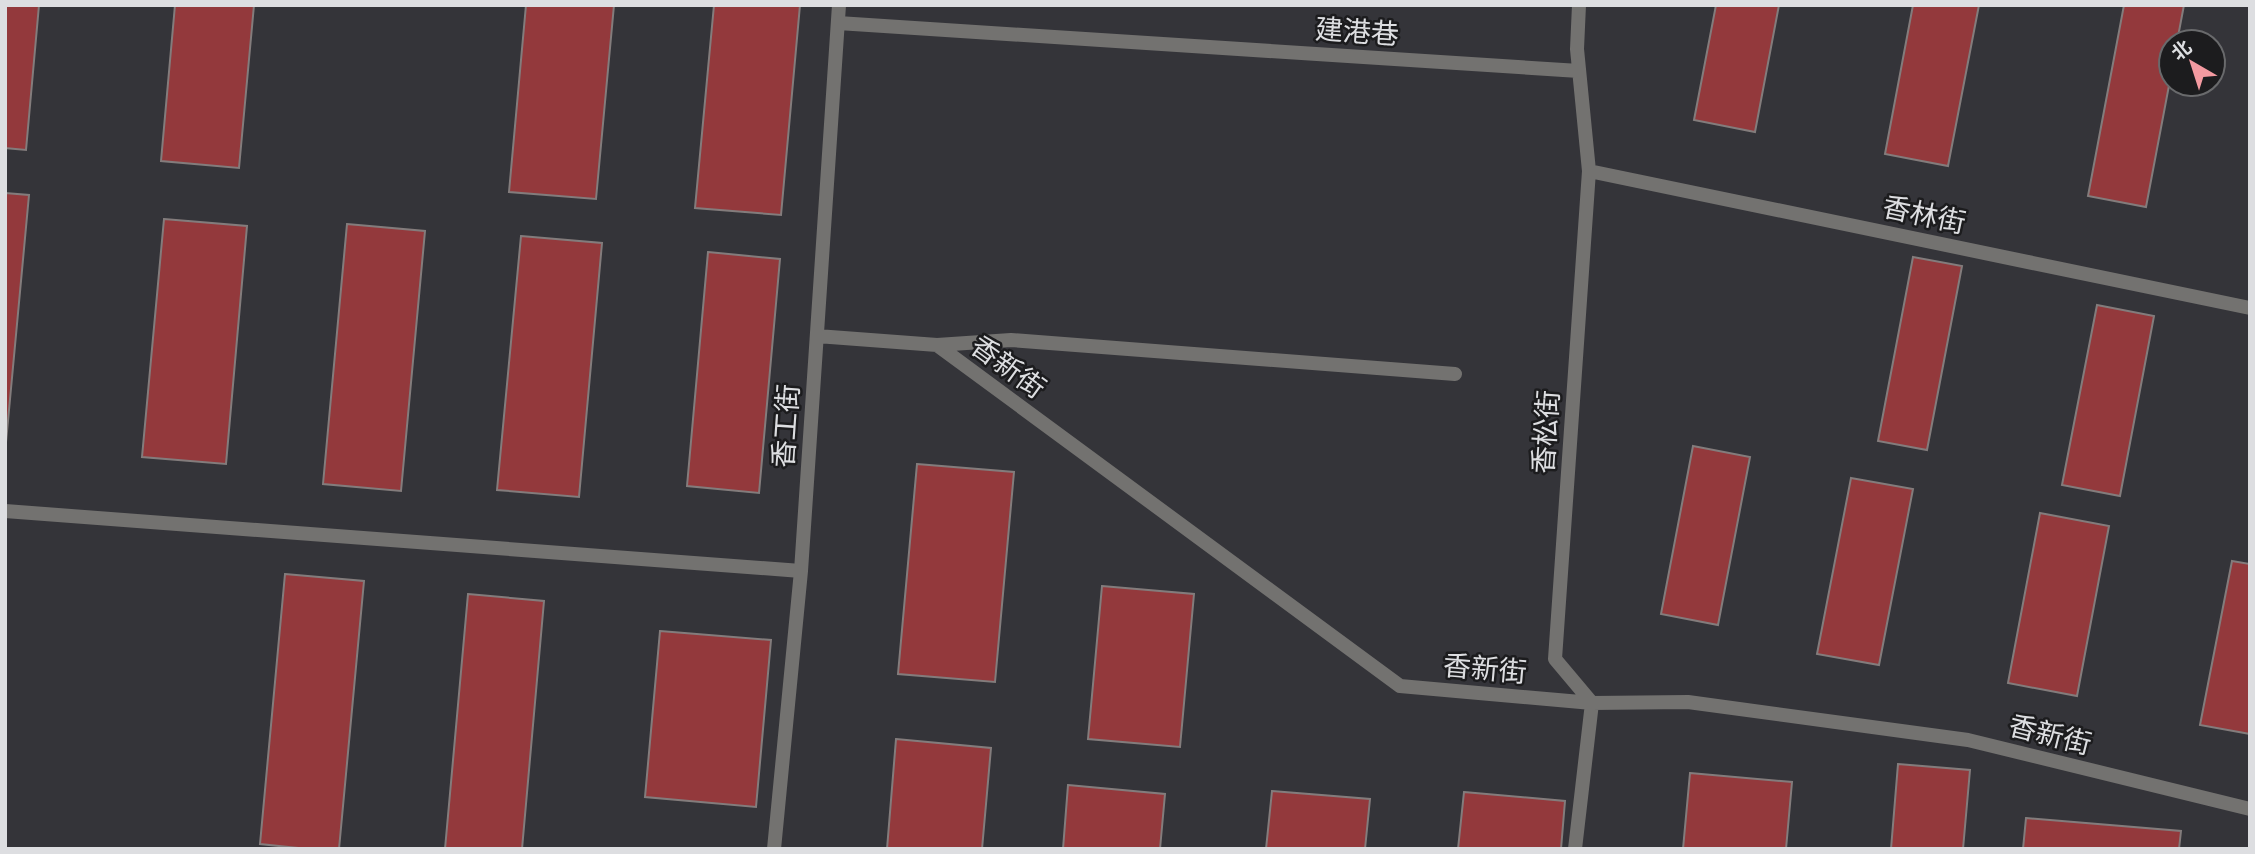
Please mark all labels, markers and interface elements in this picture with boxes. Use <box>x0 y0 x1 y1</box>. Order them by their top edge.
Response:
street label: 建港巷 <box>1314 9 1400 55</box>
north arrow <box>2157 28 2227 98</box>
text: 北 <box>2166 34 2198 67</box>
street label: 香林街 <box>1879 186 1969 244</box>
street label: 香新街 <box>962 326 1054 408</box>
street label: 香工街 <box>763 383 809 469</box>
street label: 香松街 <box>1523 389 1569 475</box>
street label: 香新街 <box>1441 645 1529 693</box>
street label: 香新街 <box>2004 705 2096 765</box>

